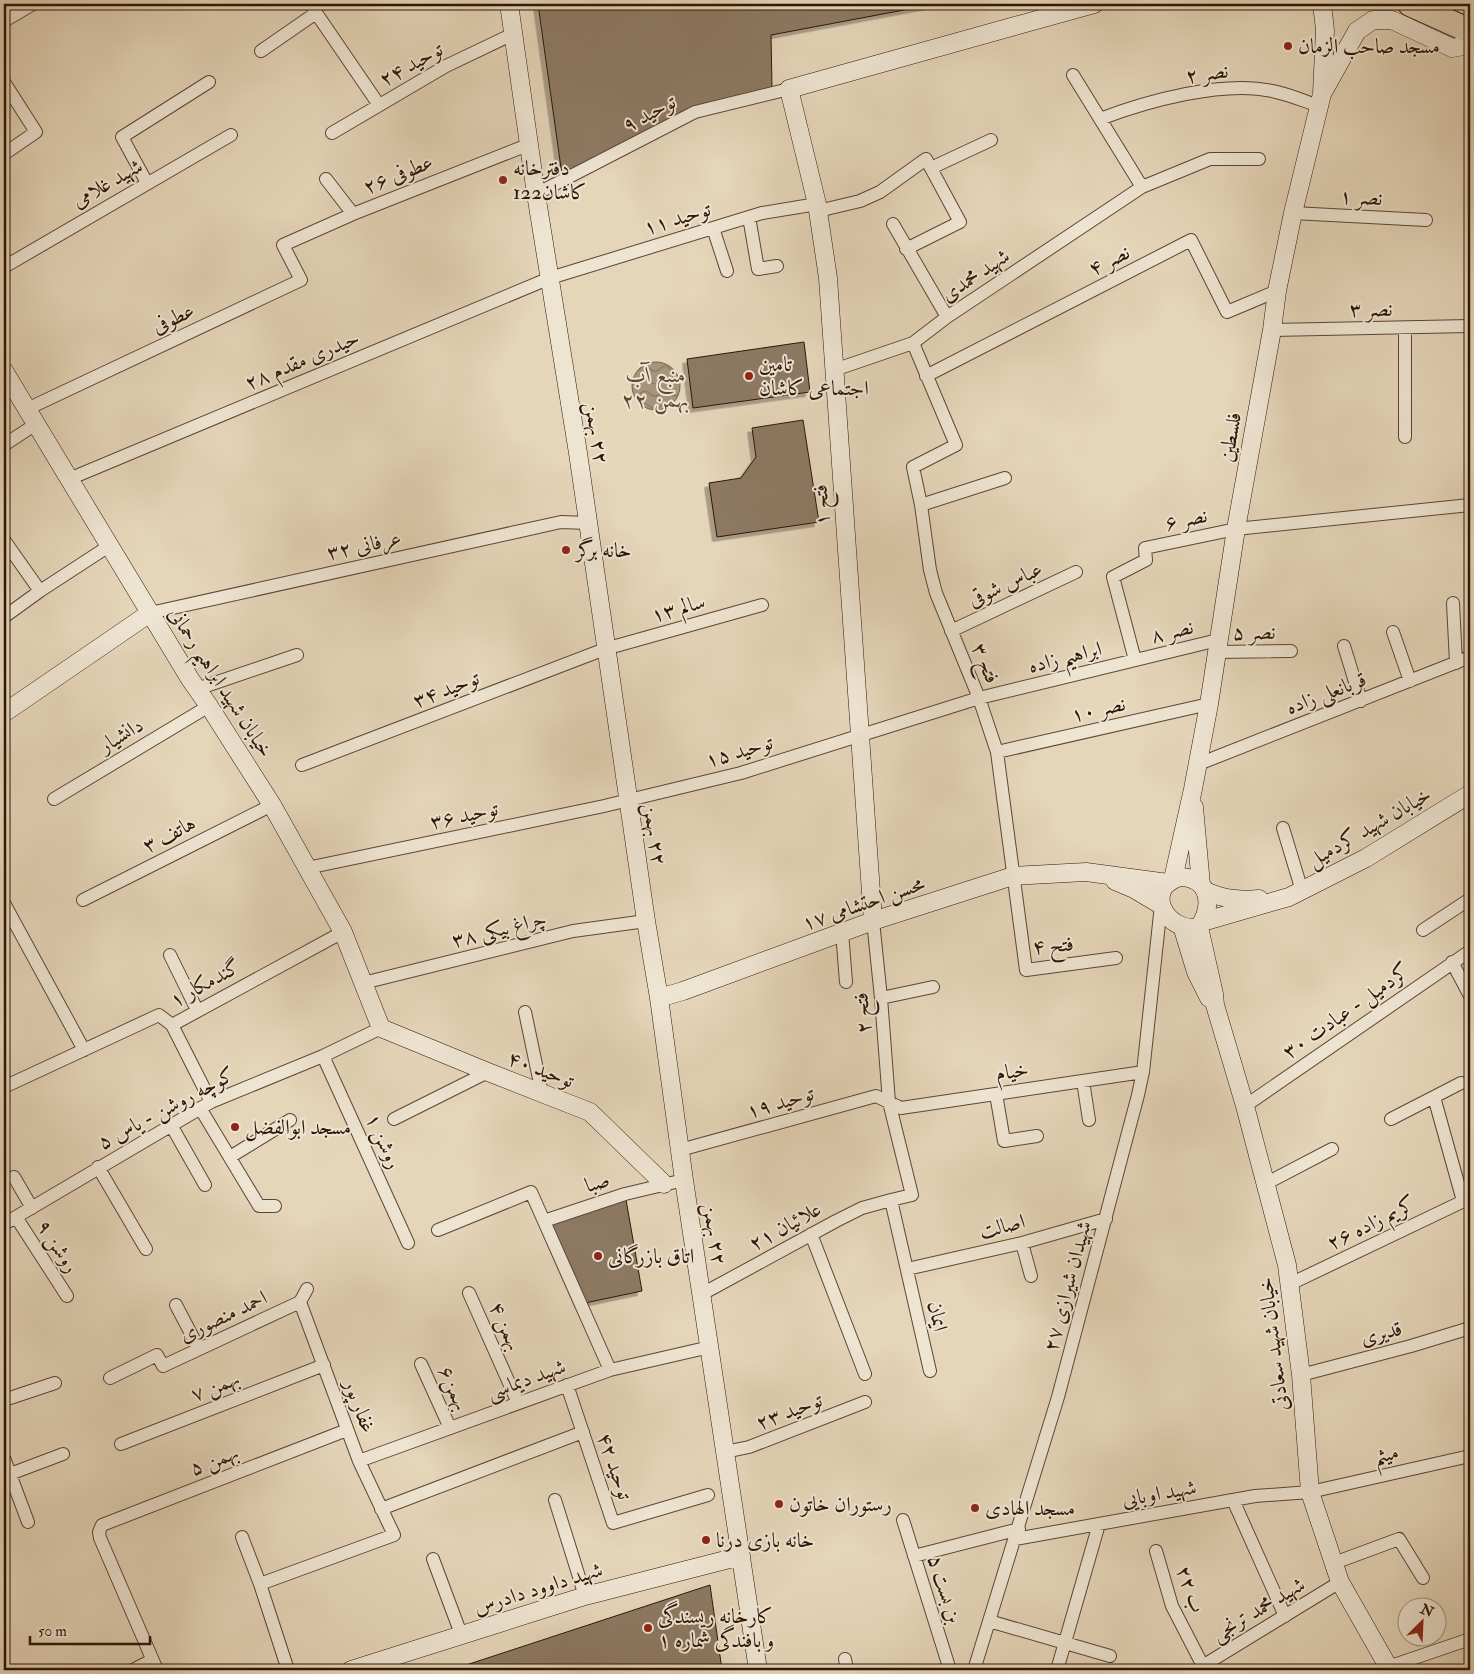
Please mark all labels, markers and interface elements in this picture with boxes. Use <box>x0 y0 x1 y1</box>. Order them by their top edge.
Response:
place label: مسجد صاحب الزمان <box>1298 33 1440 60</box>
street label: توحید ۲۴ <box>375 35 449 93</box>
marker: مسجد صاحب الزمان <box>1282 40 1294 52</box>
street label: نصر ۲ <box>1184 57 1230 90</box>
street label: توحید ۹ <box>618 88 681 139</box>
street label: عطوفی ۲۶ <box>359 148 437 201</box>
street label: شهید غلامی <box>67 152 147 214</box>
place label: دفترخانه 122کاشان <box>513 155 587 206</box>
marker: دفترخانه 122کاشان <box>497 174 509 186</box>
street label: نصر ۱ <box>1339 183 1383 212</box>
street label: توحید ۱۱ <box>640 195 715 241</box>
street label: نصر ۴ <box>1084 239 1135 282</box>
street label: شهید محمدی <box>936 243 1015 308</box>
street label: نصر ۳ <box>1349 296 1393 323</box>
street label: عطوفی <box>148 297 199 340</box>
street label: حیدری مقدم ۲۸ <box>241 324 365 400</box>
place label: تامین اجتماعی کاشان <box>759 351 869 402</box>
water label: منبع آب ۲۲ بهمن <box>623 361 689 415</box>
marker: تامین اجتماعی کاشان <box>743 370 755 382</box>
street label: ٢٢ بهمن <box>578 400 615 466</box>
street label: فلسطین <box>1213 410 1248 464</box>
street label: فتح ۱ <box>807 483 841 527</box>
street label: نصر ۶ <box>1162 502 1210 537</box>
street label: عرفانی ۳۲ <box>324 524 404 568</box>
place label: خانه برگر <box>574 536 631 564</box>
marker: خانه برگر <box>560 544 572 556</box>
street label: عباس شوقی <box>964 555 1047 613</box>
street label: سالم ۱۳ <box>648 588 709 633</box>
street label: خیابان شهید ابراهیم رحمانی <box>156 602 279 766</box>
street label: نصر ۸ <box>1148 613 1196 650</box>
street label: نصر ۵ <box>1232 619 1276 646</box>
street label: ابراهیم زاده <box>1026 635 1106 686</box>
street label: فتح ۳ <box>961 639 1006 689</box>
street label: توحید ۳۴ <box>409 664 484 714</box>
street label: قربانعلی زاده <box>1282 666 1371 723</box>
street label: نصر ۱۰ <box>1068 690 1128 729</box>
street label: دانشیار <box>92 712 148 760</box>
street label: توحید ۱۵ <box>702 729 777 774</box>
street label: خیابان شهید کردمیل <box>1302 781 1437 875</box>
street label: توحید ۳۶ <box>428 795 502 836</box>
street label: ٢٢ بهمن <box>637 801 672 867</box>
street label: هاتف ۳ <box>138 810 200 859</box>
street label: محسن احتشامی ۱۷ <box>798 870 928 937</box>
street label: چراغ بیکی ۳۸ <box>449 905 550 958</box>
street label: فتح ۴ <box>1031 930 1075 966</box>
street label: گندمکار ۱ <box>165 953 246 1014</box>
street label: کردمیل - عبادت ۳۰ <box>1277 957 1416 1066</box>
street label: فتح ۲ <box>847 991 883 1035</box>
street label: توحید ۴۰ <box>504 1044 579 1095</box>
street label: خیام <box>994 1056 1031 1091</box>
street label: کوچه روشن - یاس ۵ <box>93 1061 240 1156</box>
street label: توحید ۱۹ <box>743 1080 818 1125</box>
street label: روشن ۱ <box>359 1109 408 1173</box>
place label: مسجد ابوالفضل <box>245 1114 351 1142</box>
marker: مسجد ابوالفضل <box>229 1121 241 1133</box>
street label: صبا <box>581 1166 613 1199</box>
street label: کریم زاده ۲۶ <box>1322 1190 1422 1260</box>
street label: علائیان ۲۱ <box>744 1196 826 1257</box>
street label: ٢٢ بهمن <box>696 1201 733 1267</box>
street label: اصالت <box>976 1208 1028 1245</box>
street label: روشن ۹ <box>30 1214 85 1278</box>
street label: شهیدان شیرازی ۲۷ <box>1037 1218 1098 1354</box>
place label: اتاق بازرگانی <box>608 1243 694 1270</box>
marker: اتاق بازرگانی <box>592 1250 604 1262</box>
street label: خیابان شهید سعادتی <box>1252 1276 1295 1412</box>
street label: احمد منصوری <box>175 1284 272 1349</box>
street label: بهمن ۴ <box>483 1298 528 1355</box>
street label: ایمان <box>921 1298 954 1334</box>
street label: قدیری <box>1357 1315 1405 1352</box>
street label: شهید دیماسی <box>483 1353 570 1407</box>
street label: بهمن۶ <box>432 1362 475 1415</box>
street label: بهمن ۷ <box>187 1365 244 1408</box>
street label: غفار پور <box>336 1374 382 1437</box>
street label: توحید ۲۳ <box>752 1386 827 1436</box>
street label: توحید ۴۲ <box>591 1429 639 1504</box>
street label: بهمن ۵ <box>186 1439 243 1482</box>
street label: میثم <box>1371 1439 1403 1477</box>
street label: شهید اوبایی <box>1120 1474 1198 1513</box>
place label: رستوران خاتون <box>789 1491 892 1518</box>
place label: مسجد الهادی <box>985 1495 1075 1522</box>
marker: رستوران خاتون <box>773 1498 785 1510</box>
marker: مسجد الهادی <box>969 1502 981 1514</box>
place label: خانه بازی درنا <box>716 1527 814 1554</box>
marker: خانه بازی درنا <box>700 1534 712 1546</box>
street label: بن بست ۵ <box>921 1552 968 1627</box>
street label: شهید داوود دادرس <box>470 1556 606 1621</box>
street label: ب ۲۲ <box>1170 1562 1212 1617</box>
street label: شهید محمد ترنجی <box>1207 1571 1310 1648</box>
north arrow <box>1396 1596 1446 1646</box>
place label: کارخانه ریسندگی و بافندگی شماره ۱ <box>658 1600 774 1654</box>
text: N <box>1417 1600 1437 1621</box>
scale bar <box>30 1614 150 1646</box>
text: 50 m <box>38 1622 67 1641</box>
marker: کارخانه ریسندگی و بافندگی شماره ۱ <box>642 1622 654 1634</box>

